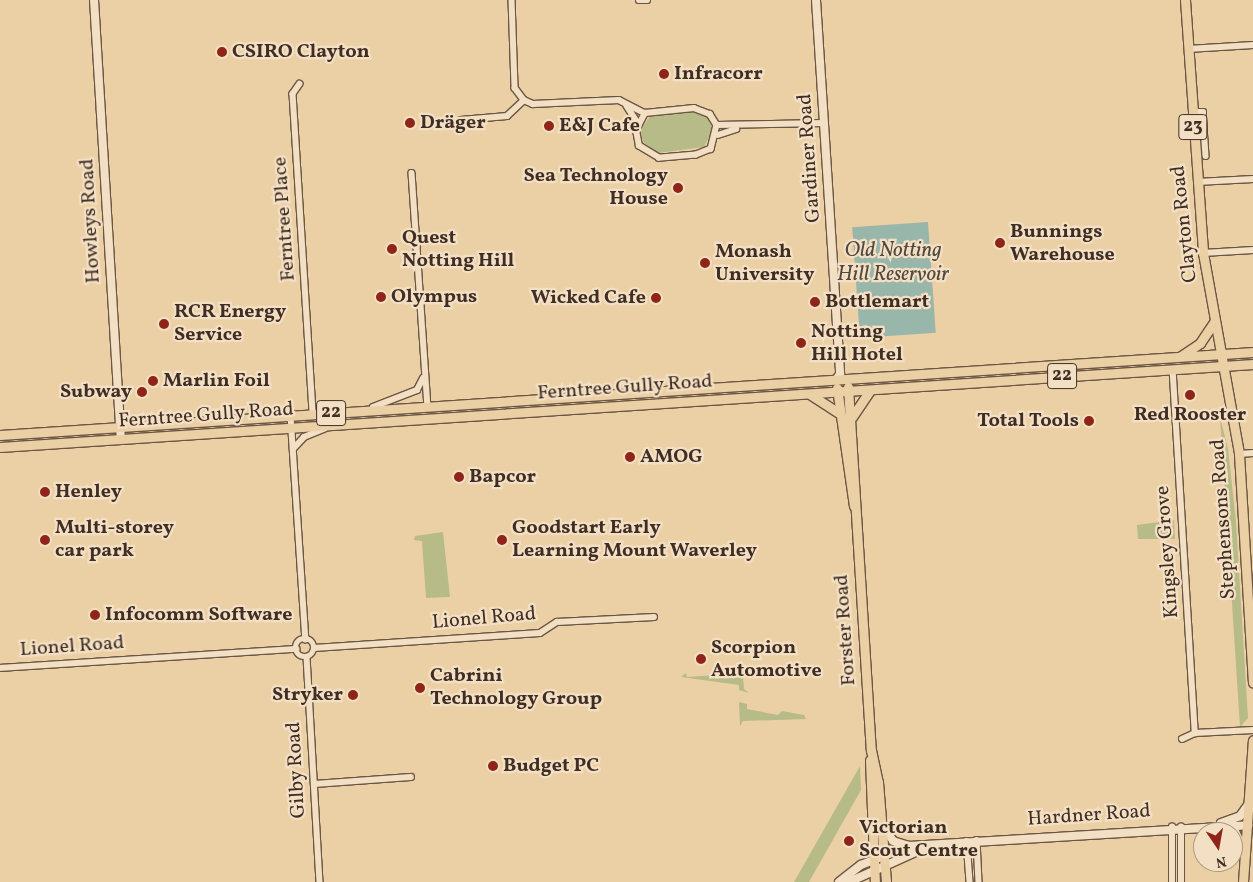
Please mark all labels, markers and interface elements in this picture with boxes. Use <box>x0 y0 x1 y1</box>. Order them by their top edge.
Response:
place label: CSIRO Clayton <box>232 40 370 64</box>
marker: CSIRO Clayton <box>216 46 228 58</box>
place label: Infracorr <box>674 62 763 86</box>
marker: Infracorr <box>658 68 670 80</box>
street label: Gardiner Road <box>794 93 826 223</box>
road number: 23 <box>1178 110 1208 144</box>
place label: Dräger <box>420 111 486 135</box>
place label: E&J Cafe <box>559 114 640 138</box>
marker: Dräger <box>404 117 416 129</box>
marker: E&J Cafe <box>543 120 555 132</box>
street label: Ferntree Place <box>269 156 301 282</box>
street label: Howleys Road <box>76 158 106 284</box>
street label: Clayton Road <box>1167 164 1203 284</box>
place label: Sea Technology House <box>523 165 668 212</box>
marker: Sea Technology House <box>672 182 684 194</box>
place label: Bunnings Warehouse <box>1010 220 1115 267</box>
place label: Quest Notting Hill <box>402 226 514 273</box>
marker: Bunnings Warehouse <box>994 237 1006 249</box>
water label: Old Notting Hill Reservoir <box>837 238 949 288</box>
place label: Monash University <box>715 240 814 287</box>
marker: Quest Notting Hill <box>386 243 398 255</box>
marker: Monash University <box>699 257 711 269</box>
place label: Olympus <box>391 285 477 309</box>
place label: Wicked Cafe <box>531 286 646 310</box>
place label: Bottlemart <box>825 290 929 314</box>
marker: Olympus <box>375 291 387 303</box>
marker: Wicked Cafe <box>650 292 662 304</box>
marker: Bottlemart <box>809 296 821 308</box>
place label: RCR Energy Service <box>174 300 286 347</box>
marker: RCR Energy Service <box>158 318 170 330</box>
place label: Notting Hill Hotel <box>811 320 903 367</box>
marker: Notting Hill Hotel <box>795 337 807 349</box>
road number: 22 <box>1047 360 1077 392</box>
place label: Marlin Foil <box>163 369 270 393</box>
street label: Ferntree Gully Road <box>536 370 714 406</box>
marker: Marlin Foil <box>147 375 159 387</box>
place label: Subway <box>60 380 132 404</box>
marker: Subway <box>136 386 148 398</box>
marker: Red Rooster <box>1184 389 1196 401</box>
road number: 22 <box>316 396 346 429</box>
street label: Ferntree Gully Road <box>117 398 295 434</box>
place label: Red Rooster <box>1134 403 1246 427</box>
place label: Total Tools <box>977 409 1079 433</box>
marker: Total Tools <box>1083 415 1095 427</box>
street label: Stephensons Road <box>1206 438 1242 600</box>
place label: AMOG <box>640 445 703 469</box>
marker: AMOG <box>624 451 636 463</box>
place label: Bapcor <box>469 465 536 489</box>
marker: Bapcor <box>453 471 465 483</box>
place label: Henley <box>55 480 122 504</box>
street label: Kingsley Grove <box>1151 484 1185 620</box>
marker: Henley <box>39 486 51 498</box>
place label: Multi-storey car park <box>55 516 174 563</box>
place label: Goodstart Early Learning Mount Waverley <box>512 516 757 563</box>
marker: Multi-storey car park <box>39 534 51 546</box>
marker: Goodstart Early Learning Mount Waverley <box>496 534 508 546</box>
street label: Forster Road <box>830 573 862 687</box>
street label: Lionel Road <box>431 602 537 636</box>
place label: Infocomm Software <box>105 603 293 627</box>
marker: Infocomm Software <box>89 609 101 621</box>
street label: Lionel Road <box>19 631 125 663</box>
place label: Scorpion Automotive <box>711 636 822 683</box>
marker: Scorpion Automotive <box>695 653 707 665</box>
place label: Cabrini Technology Group <box>430 664 602 711</box>
marker: Cabrini Technology Group <box>414 682 426 694</box>
place label: Stryker <box>272 683 343 707</box>
marker: Stryker <box>347 689 359 701</box>
street label: Gilby Road <box>282 721 312 819</box>
place label: Budget PC <box>503 754 599 778</box>
marker: Budget PC <box>487 760 499 772</box>
street label: Hardner Road <box>1026 800 1152 832</box>
place label: Victorian Scout Centre <box>859 817 978 864</box>
north arrow <box>1193 822 1243 872</box>
marker: Victorian Scout Centre <box>843 835 855 847</box>
text: N <box>1214 851 1228 872</box>

